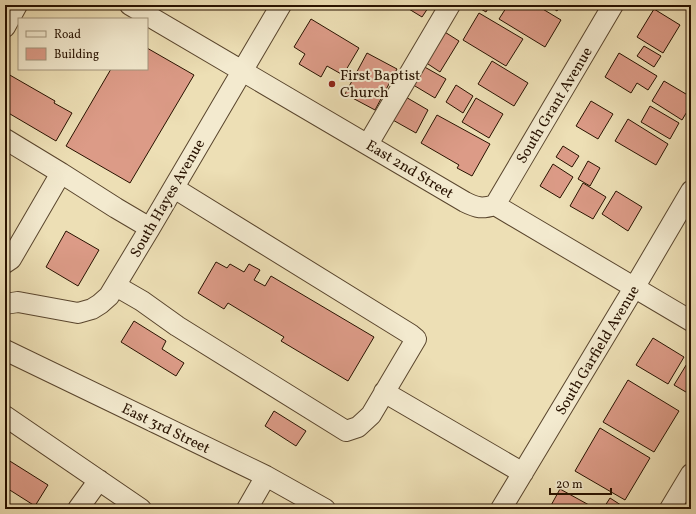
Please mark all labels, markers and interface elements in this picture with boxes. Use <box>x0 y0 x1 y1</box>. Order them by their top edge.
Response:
legend <box>18 18 148 70</box>
text: Road <box>54 27 81 43</box>
street label: South Grant Avenue <box>512 43 599 168</box>
text: Building <box>54 47 99 63</box>
place label: First Baptist Church <box>340 66 420 104</box>
marker: First Baptist Church <box>327 79 337 89</box>
street label: South Hayes Avenue <box>126 136 211 262</box>
street label: East 2nd Street <box>361 136 457 205</box>
street label: South Garfield Avenue <box>551 282 645 420</box>
street label: East 3rd Street <box>118 399 213 460</box>
scale bar <box>550 470 611 496</box>
text: 20 m <box>556 477 583 493</box>

